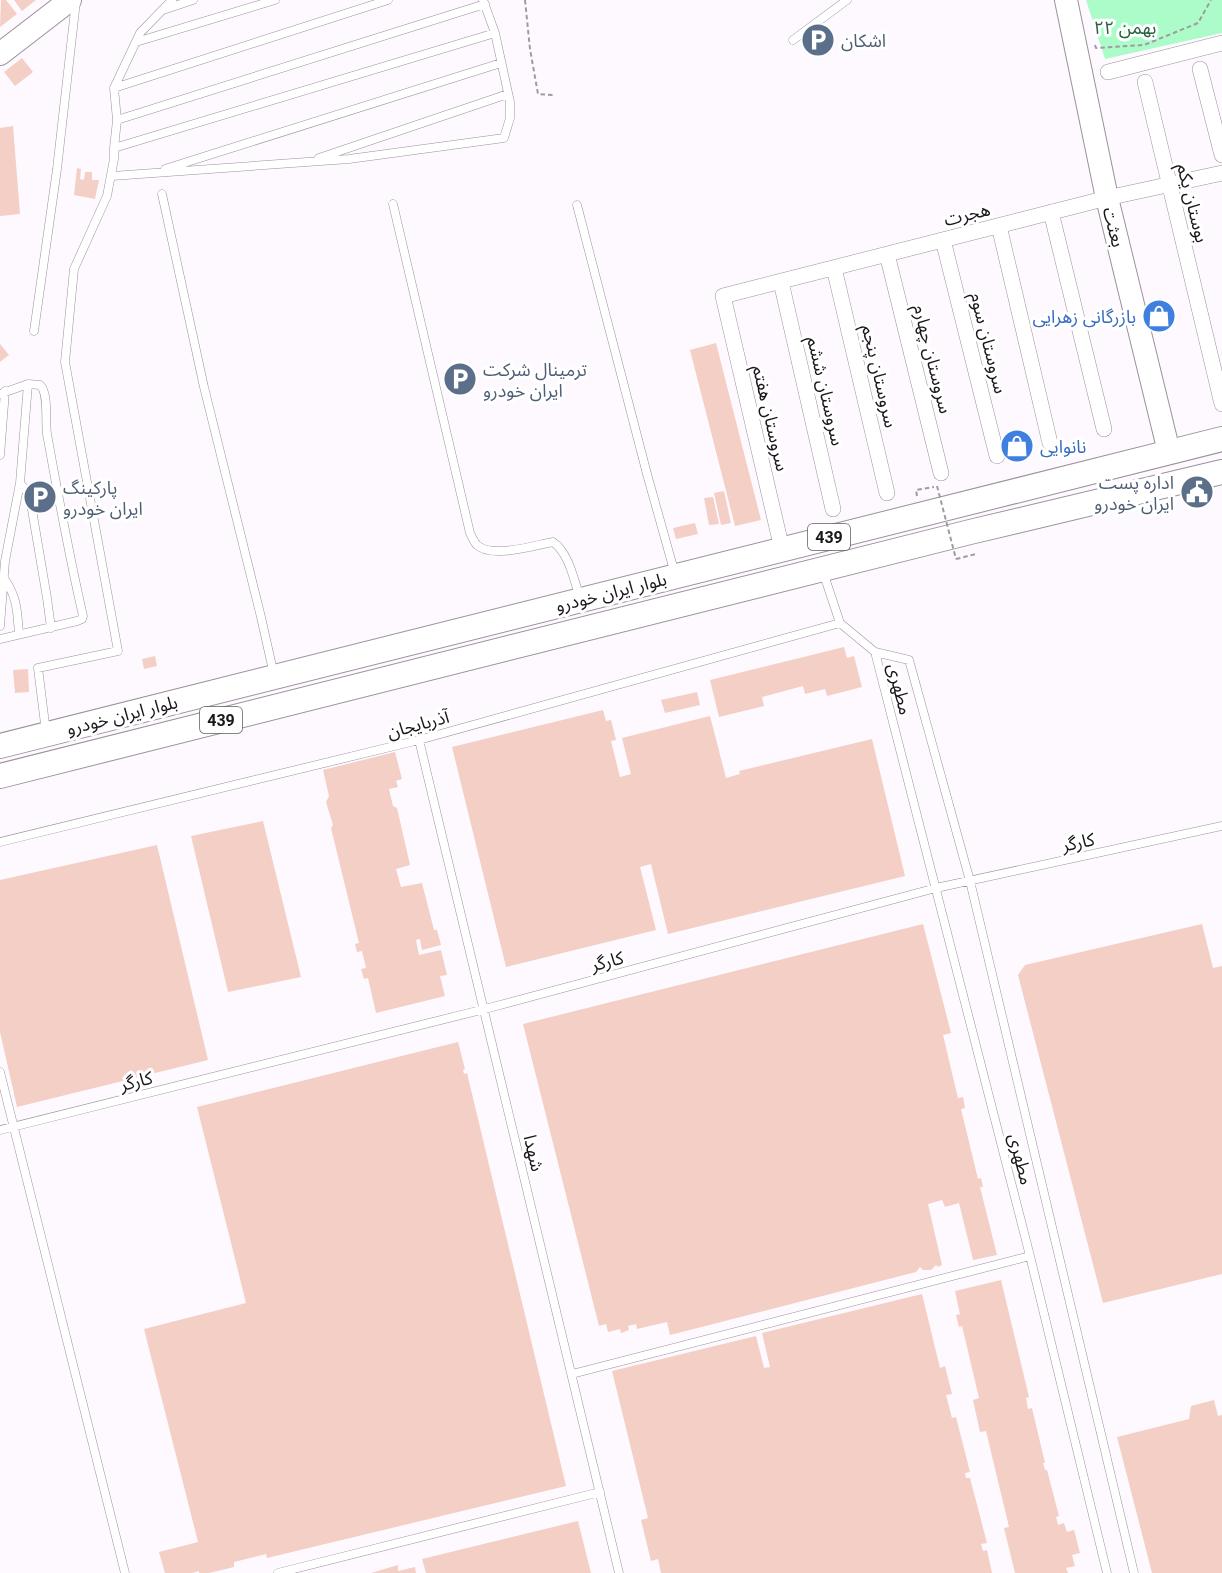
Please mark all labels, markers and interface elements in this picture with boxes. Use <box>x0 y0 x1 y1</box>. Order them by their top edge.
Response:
park label: بهمن ۲۲ <box>1094 17 1156 39</box>
parking icon: اشکان <box>800 22 836 58</box>
place label: اشکان <box>841 30 886 52</box>
street label: بوستان یکم <box>1170 161 1213 245</box>
street label: هجرت <box>942 198 992 231</box>
street label: بعثت <box>1099 205 1129 249</box>
street label: سروستان سوم <box>962 290 1012 397</box>
shop icon: بازرگانی زهرایی <box>1141 298 1177 334</box>
street label: سروستان چهارم <box>905 302 957 417</box>
place label: بازرگانی زهرایی <box>1032 306 1136 328</box>
street label: سروستان پنجم <box>855 322 902 430</box>
street label: سروستان ششم <box>800 334 849 448</box>
place label: ترمینال شرکت ایران خودرو <box>483 359 587 402</box>
parking icon: ترمینال شرکت ایران خودرو <box>442 361 478 397</box>
street label: سروستان هفتم <box>746 363 793 474</box>
shop icon: نانوایی <box>999 428 1035 464</box>
place label: نانوایی <box>1040 436 1086 458</box>
place label: اداره پست ایران خودرو <box>1094 472 1174 515</box>
public building icon: اداره پست ایران خودرو <box>1179 474 1215 510</box>
place label: پارکینگ ایران خودرو <box>63 477 143 520</box>
parking icon: پارکینگ ایران خودرو <box>22 479 58 515</box>
road number: 439 <box>808 524 850 550</box>
street label: بلوار ایران خودرو <box>553 568 669 617</box>
street label: مطهری <box>883 661 916 717</box>
street label: بلوار ایران خودرو <box>64 691 180 740</box>
street label: آذربایجان <box>385 705 452 743</box>
road number: 439 <box>200 707 242 733</box>
street label: کارگر <box>1059 828 1097 857</box>
street label: کارگر <box>587 946 627 977</box>
street label: کارگر <box>116 1067 155 1096</box>
street label: مطهری <box>1004 1131 1037 1187</box>
street label: شهدا <box>520 1133 548 1173</box>

